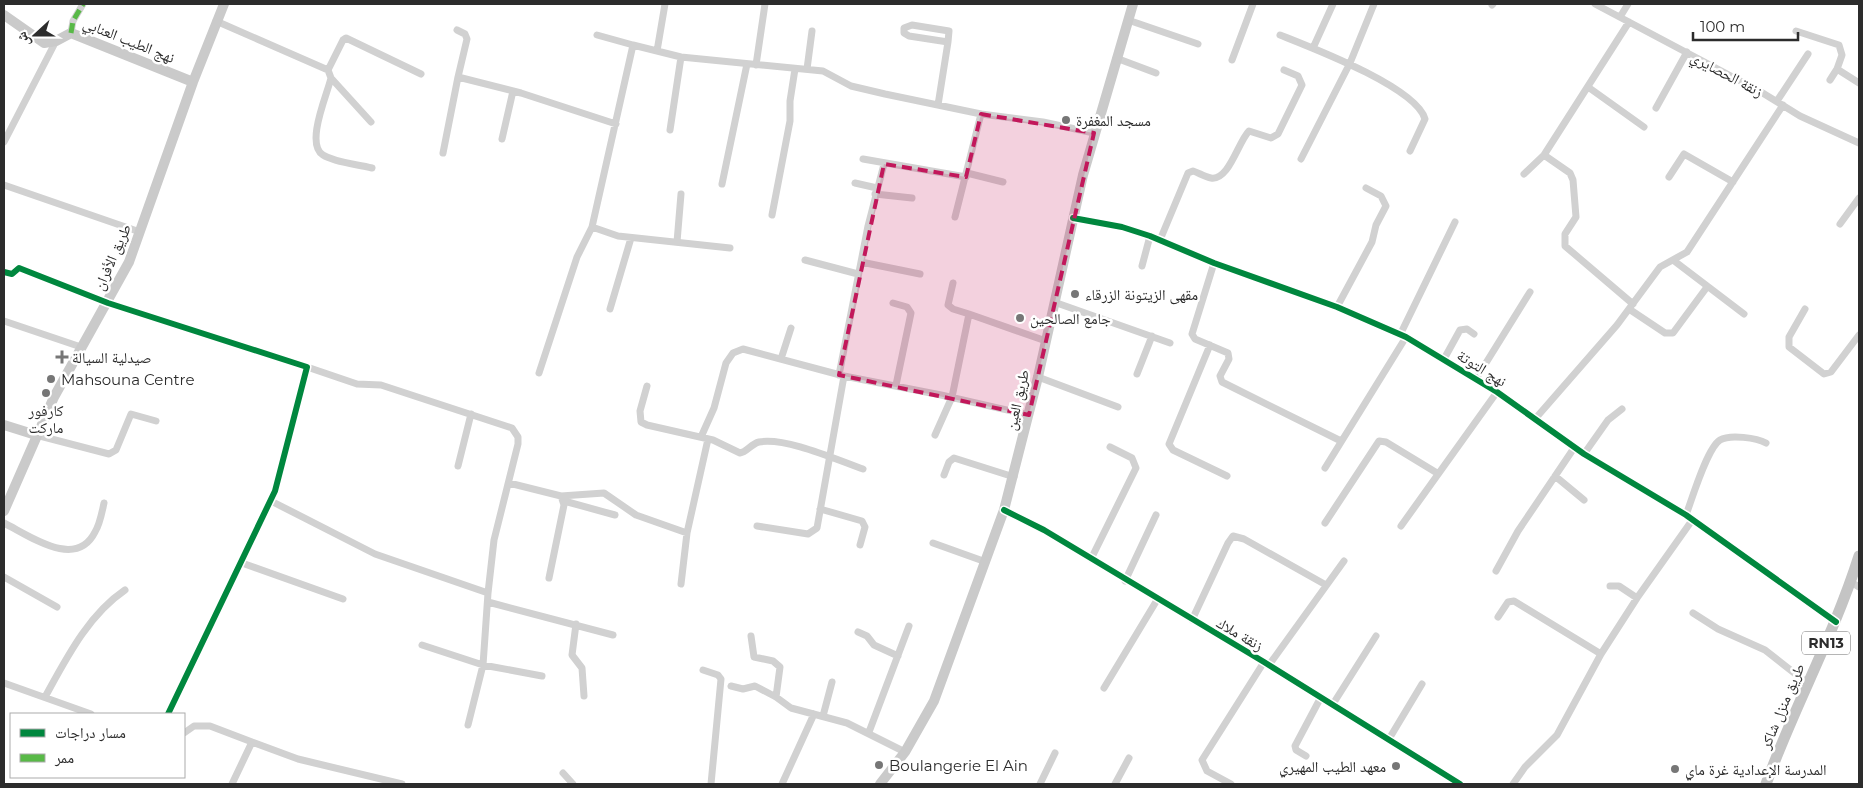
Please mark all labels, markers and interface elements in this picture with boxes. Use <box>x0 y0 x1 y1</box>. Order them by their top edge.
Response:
north arrow <box>10 10 60 60</box>
scale bar <box>1693 10 1798 42</box>
street label: نهج الطيب العنابي <box>79 13 178 70</box>
text: 100 m <box>1700 17 1745 36</box>
text: ش <box>12 29 34 50</box>
street label: زنقة الحصايري <box>1686 47 1767 104</box>
place label: مسجد المغفرة <box>1076 111 1151 130</box>
marker: مسجد المغفرة <box>1060 114 1072 126</box>
street label: طريق الأفران <box>89 221 136 294</box>
place label: مقهى الزيتونة الزرقاء <box>1085 285 1198 305</box>
marker: مقهى الزيتونة الزرقاء <box>1069 288 1081 300</box>
place label: جامع الصالحين <box>1030 309 1111 329</box>
marker: جامع الصالحين <box>1014 312 1026 324</box>
street label: نهج التوتة <box>1453 345 1510 391</box>
place label: صيدلية السيالة <box>72 348 151 367</box>
marker: صيدلية السيالة <box>56 351 68 363</box>
street label: طريق العين <box>1001 368 1034 432</box>
place label: Mahsouna Centre <box>61 370 195 389</box>
marker: Mahsouna Centre <box>45 373 57 385</box>
marker: كارفور ماركت <box>40 387 52 399</box>
place label: كارفور ماركت <box>28 401 64 437</box>
street label: زنقة ملاك <box>1213 613 1267 655</box>
road number: RN13 <box>1802 632 1850 654</box>
street label: طريق منزل شاكر <box>1755 660 1809 753</box>
legend <box>10 713 185 778</box>
text: مسار دراجات <box>55 723 126 742</box>
text: ممر <box>54 748 74 767</box>
place label: Boulangerie El Ain <box>889 756 1028 775</box>
place label: معهد الطيب المهيري <box>1279 757 1386 778</box>
marker: Boulangerie El Ain <box>873 759 885 771</box>
marker: معهد الطيب المهيري <box>1390 760 1402 772</box>
place label: المدرسة الإعدادية غرة ماي <box>1685 760 1827 781</box>
marker: المدرسة الإعدادية غرة ماي <box>1669 763 1681 775</box>

